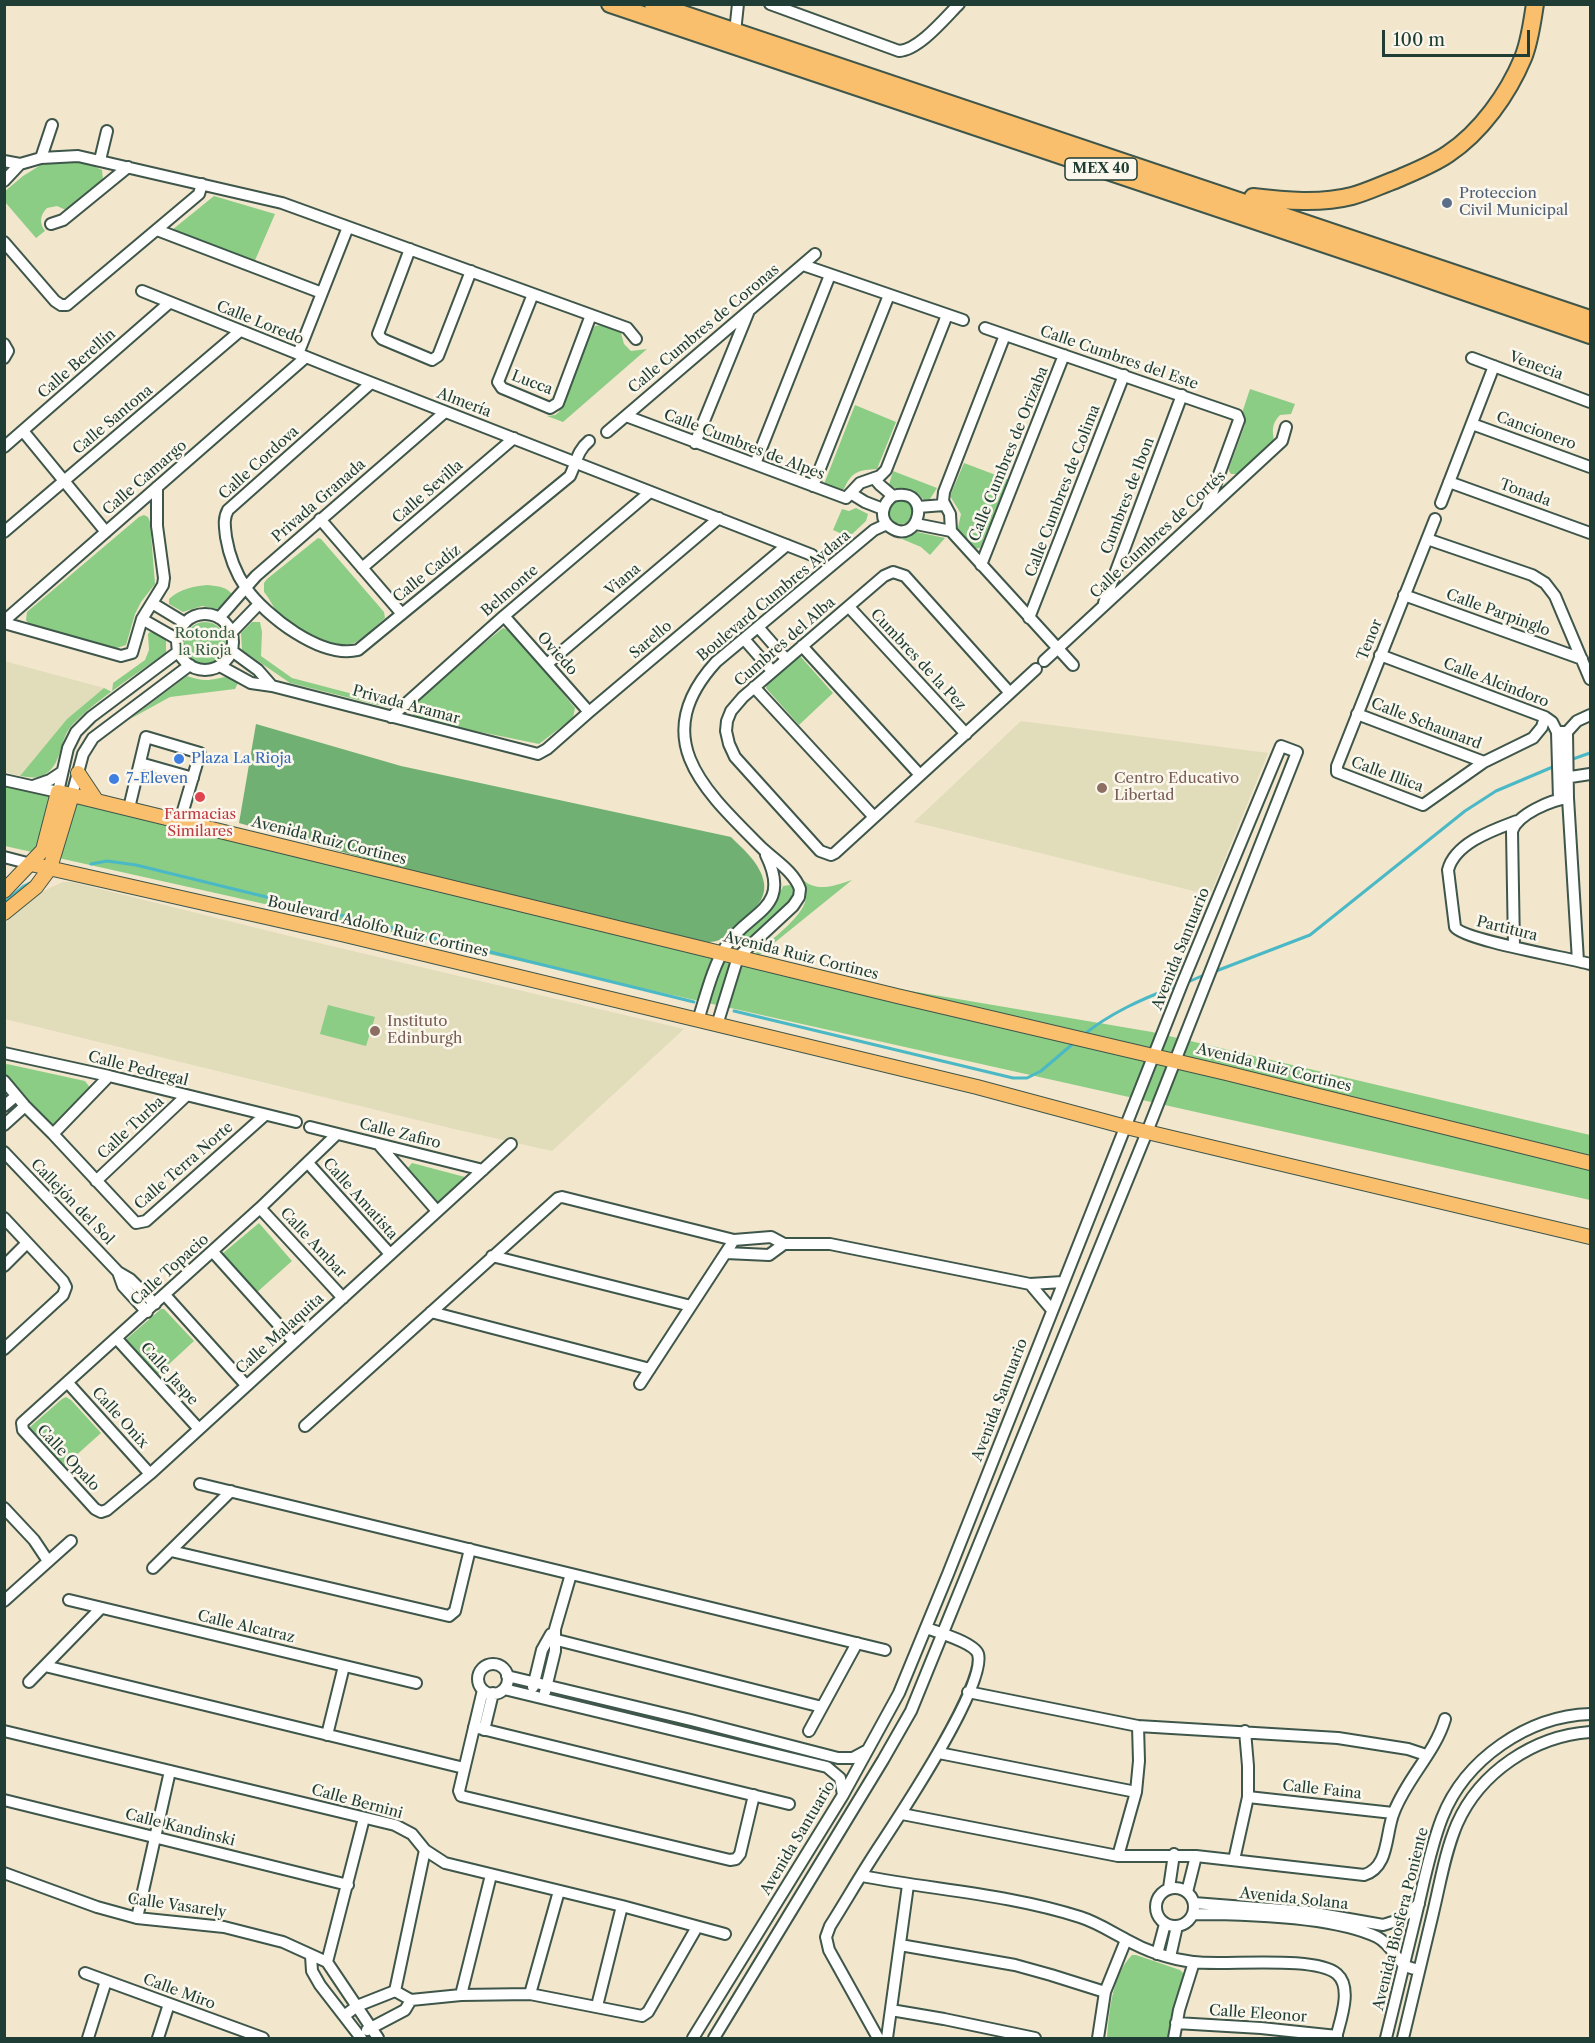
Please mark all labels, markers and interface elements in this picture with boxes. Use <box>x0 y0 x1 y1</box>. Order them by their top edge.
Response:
scale bar <box>1385 18 1534 56</box>
text: 100 m <box>1393 29 1445 51</box>
road number: MEX 40 <box>1065 158 1137 180</box>
place label: Proteccion Civil Municipal <box>1459 185 1568 220</box>
marker: Proteccion Civil Municipal <box>1440 196 1454 210</box>
street label: Calle Cumbres de Coronas <box>625 261 783 397</box>
street label: Calle Loredo <box>214 297 306 349</box>
street label: Calle Cumbres del Este <box>1038 322 1200 394</box>
street label: Calle Berellín <box>34 325 120 403</box>
street label: Venecia <box>1507 348 1565 384</box>
street label: Calle Cumbres de Orizaba <box>966 364 1052 544</box>
street label: Lucca <box>509 367 555 399</box>
street label: Calle Santona <box>69 381 157 459</box>
street label: Almería <box>434 384 494 422</box>
street label: Calle Cumbres de Colima <box>1022 402 1104 580</box>
street label: Calle Cumbres de Alpes <box>661 406 827 484</box>
street label: Cancionero <box>1494 408 1578 454</box>
street label: Calle Cordova <box>215 422 303 504</box>
street label: Cumbres de Ibon <box>1097 435 1159 557</box>
street label: Calle Camargo <box>99 437 191 519</box>
street label: Privada Granada <box>269 456 369 546</box>
street label: Calle Sevilla <box>389 457 467 527</box>
street label: Calle Cumbres de Cortés <box>1087 468 1229 602</box>
street label: Tonada <box>1497 475 1553 511</box>
street label: Boulevard Cumbres Aydara <box>694 527 854 665</box>
street label: Calle Cadíz <box>390 541 464 607</box>
street label: Viana <box>602 560 644 600</box>
street label: Belmonte <box>478 561 542 621</box>
street label: Calle Parpinglo <box>1443 586 1553 640</box>
street label: Cumbres del Alba <box>731 593 839 691</box>
street label: Cumbres de la Pez <box>866 605 970 715</box>
street label: Sarello <box>626 617 676 663</box>
street label: Tenor <box>1354 617 1386 663</box>
park label: Rotonda la Rioja <box>175 625 235 660</box>
street label: Oviedo <box>533 629 581 679</box>
street label: Calle Alcindoro <box>1441 655 1551 711</box>
street label: Privada Aramar <box>350 682 462 728</box>
street label: Calle Schaunard <box>1368 695 1484 753</box>
place label: Plaza La Rioja <box>191 750 292 768</box>
marker: Plaza La Rioja <box>172 752 186 766</box>
street label: Calle Illica <box>1348 754 1426 796</box>
place label: 7-Eleven <box>126 770 188 788</box>
place label: Centro Educativo Libertad <box>1114 770 1239 805</box>
marker: 7-Eleven <box>107 772 121 786</box>
marker: Centro Educativo Libertad <box>1095 781 1109 795</box>
marker: Farmacias Similares <box>193 790 207 804</box>
place label: Farmacias Similares <box>164 806 236 841</box>
street label: Avenida Ruiz Cortines <box>250 813 408 869</box>
street label: Avenida Santuario <box>1148 885 1214 1013</box>
street label: Boulevard Adolfo Ruiz Cortines <box>266 893 490 961</box>
street label: Partitura <box>1475 913 1539 945</box>
street label: Avenida Ruiz Cortines <box>722 928 880 984</box>
place label: Instituto Edinburgh <box>387 1013 462 1048</box>
marker: Instituto Edinburgh <box>368 1024 382 1038</box>
street label: Avenida Ruiz Cortines <box>1195 1040 1353 1096</box>
street label: Calle Pedregal <box>86 1048 190 1090</box>
street label: Calle Turba <box>94 1093 168 1163</box>
street label: Calle Zafiro <box>357 1115 443 1153</box>
street label: Calle Terra Norte <box>131 1118 237 1214</box>
street label: Callejón del Sol <box>27 1155 117 1249</box>
street label: Calle Amatista <box>319 1155 401 1243</box>
street label: Calle Ambar <box>276 1204 350 1282</box>
street label: Calle Topacio <box>127 1230 213 1310</box>
street label: Calle Malaquita <box>232 1290 328 1378</box>
street label: Avenida Santuario <box>968 1336 1032 1464</box>
street label: Calle Jaspe <box>136 1339 202 1409</box>
street label: Calle Onix <box>88 1384 152 1452</box>
street label: Calle Opalo <box>33 1421 103 1495</box>
street label: Calle Alcatraz <box>196 1607 296 1647</box>
street label: Calle Faina <box>1281 1777 1363 1803</box>
street label: Avenida Santuario <box>757 1778 839 1898</box>
street label: Calle Bernini <box>309 1781 405 1823</box>
street label: Calle Kandinski <box>123 1806 237 1850</box>
street label: Avenida Biosfera Poniente <box>1370 1826 1432 2012</box>
street label: Avenida Solana <box>1239 1884 1349 1914</box>
street label: Calle Vasarely <box>126 1890 228 1922</box>
street label: Calle Miro <box>140 1971 218 2013</box>
street label: Calle Eleonor <box>1208 2002 1308 2026</box>

